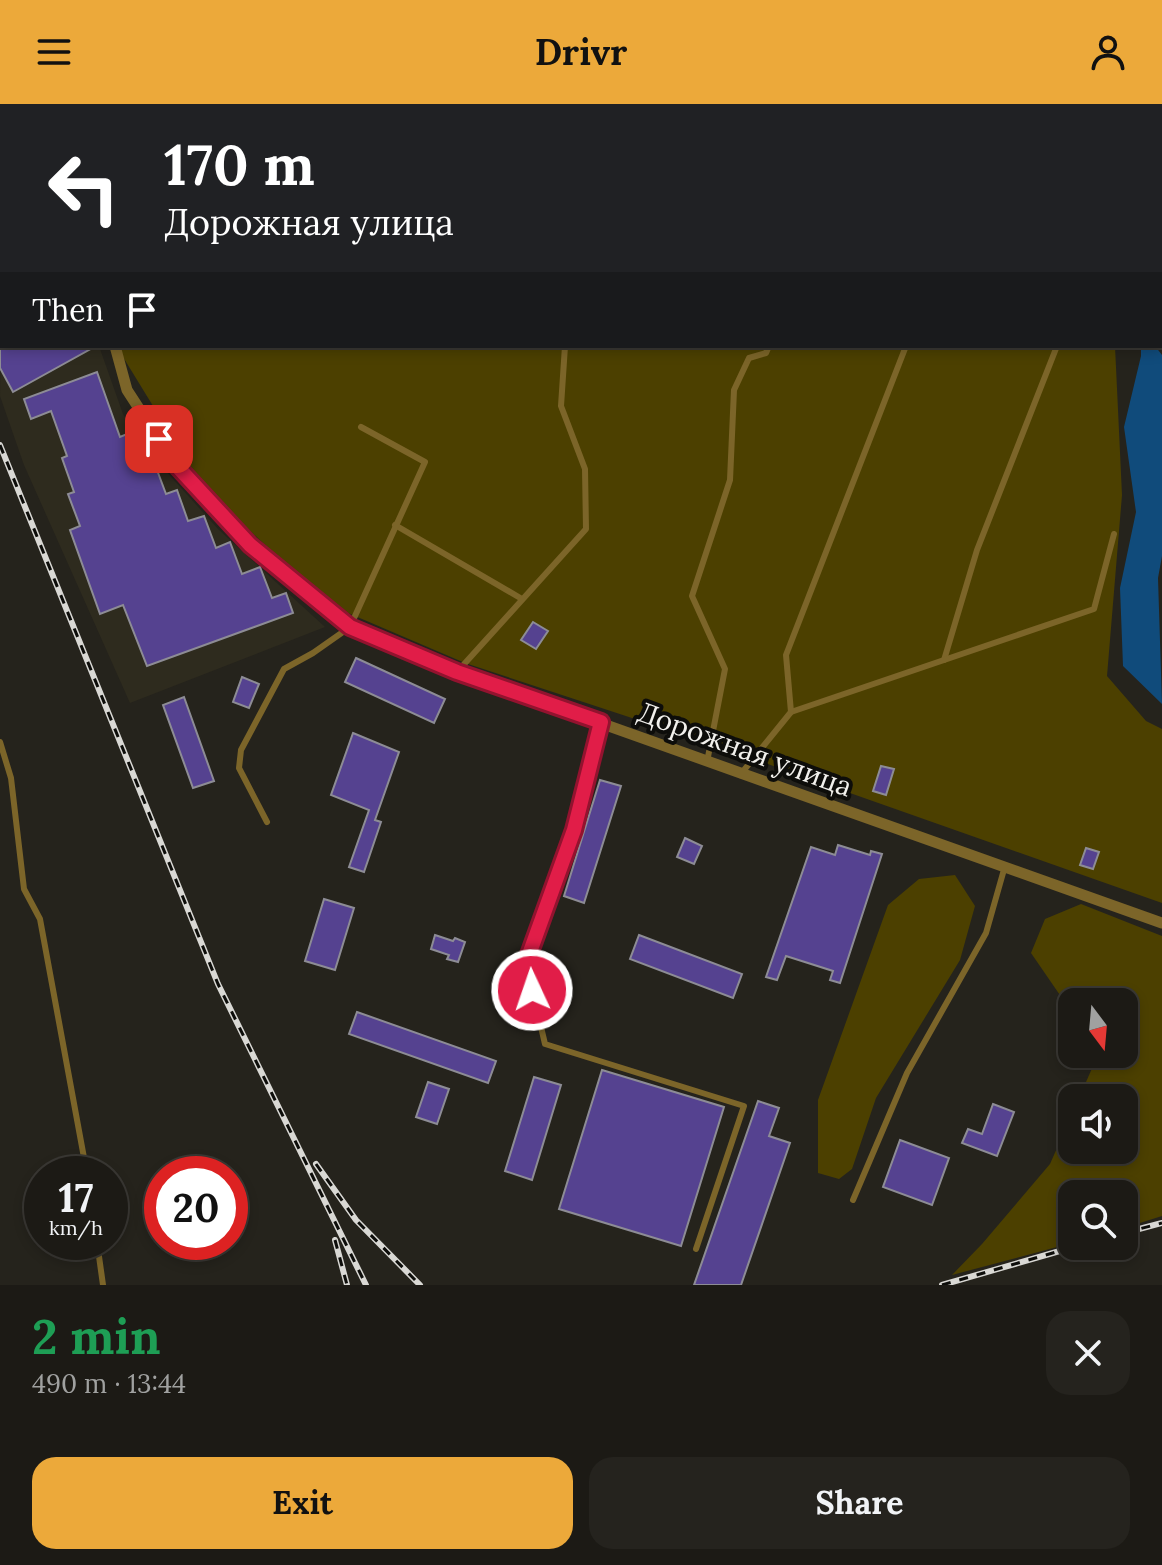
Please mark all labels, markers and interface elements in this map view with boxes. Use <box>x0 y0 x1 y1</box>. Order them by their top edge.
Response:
text: Drivr <box>535 29 627 75</box>
icon: menu <box>32 30 76 74</box>
icon: person <box>1086 30 1130 74</box>
text: 170 m <box>164 129 315 200</box>
icon: left <box>32 136 136 240</box>
text: Дорожная улица <box>164 199 454 245</box>
icon: arrive <box>120 288 164 332</box>
text: Then <box>32 291 104 329</box>
pin <box>125 405 193 473</box>
icon: arrive <box>137 417 181 461</box>
street label: Дорожная улица <box>633 694 857 804</box>
position arrow <box>490 948 574 1032</box>
north arrow <box>1058 988 1138 1068</box>
map controls <box>1058 988 1138 1260</box>
button: sound <box>1058 1084 1138 1164</box>
speed limit sign: 20 <box>144 1156 248 1260</box>
text: 17 <box>59 1172 94 1223</box>
button: search <box>1058 1180 1138 1260</box>
text: km/h <box>49 1215 103 1240</box>
text: 2 min <box>32 1306 161 1367</box>
button: close <box>1046 1311 1130 1395</box>
text: 490 m · 13:44 <box>32 1367 186 1400</box>
button: Exit <box>32 1457 573 1549</box>
button: Share <box>589 1457 1130 1549</box>

